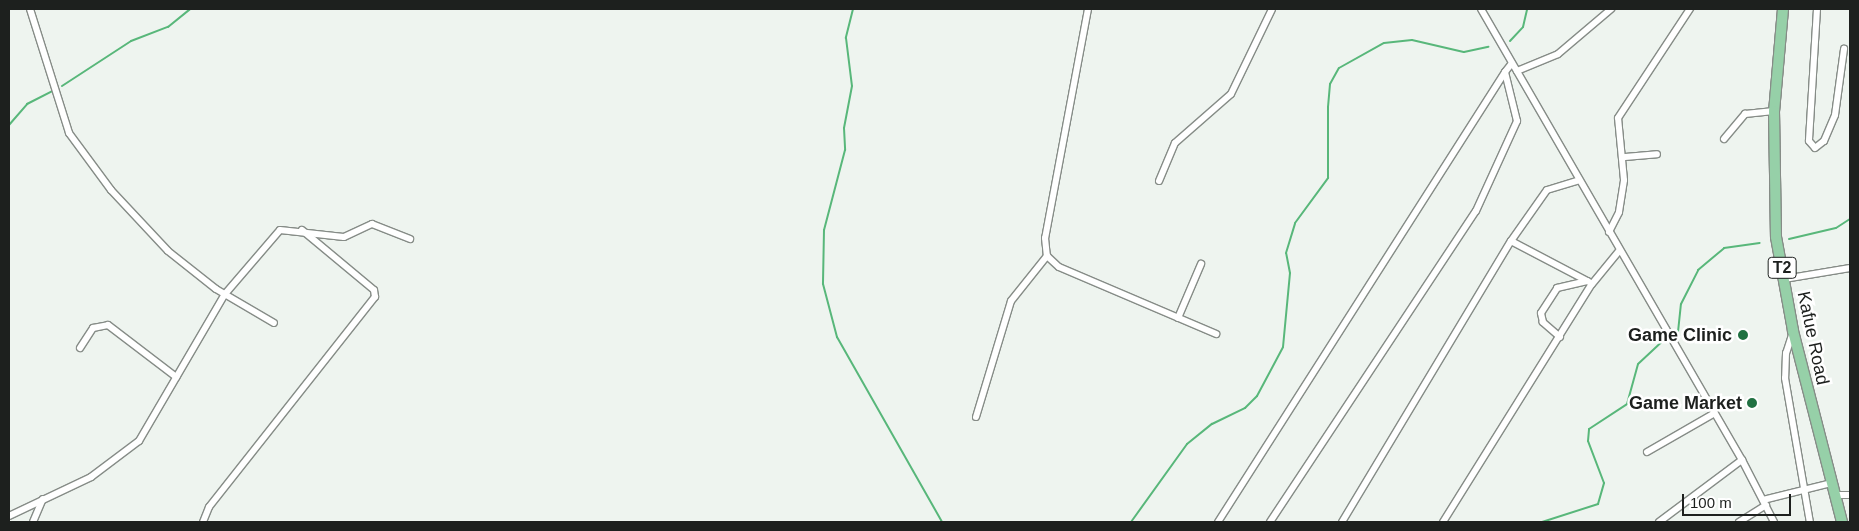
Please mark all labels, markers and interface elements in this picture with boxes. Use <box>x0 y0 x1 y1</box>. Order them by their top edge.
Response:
road number: T2 <box>1767 254 1797 282</box>
street label: Kafue Road <box>1793 289 1833 387</box>
place label: Game Clinic <box>1628 324 1732 346</box>
marker: Game Clinic <box>1736 328 1750 342</box>
place label: Game Market <box>1629 392 1742 414</box>
marker: Game Market <box>1746 397 1758 409</box>
scale bar <box>1684 484 1793 516</box>
text: 100 m <box>1690 494 1732 511</box>

